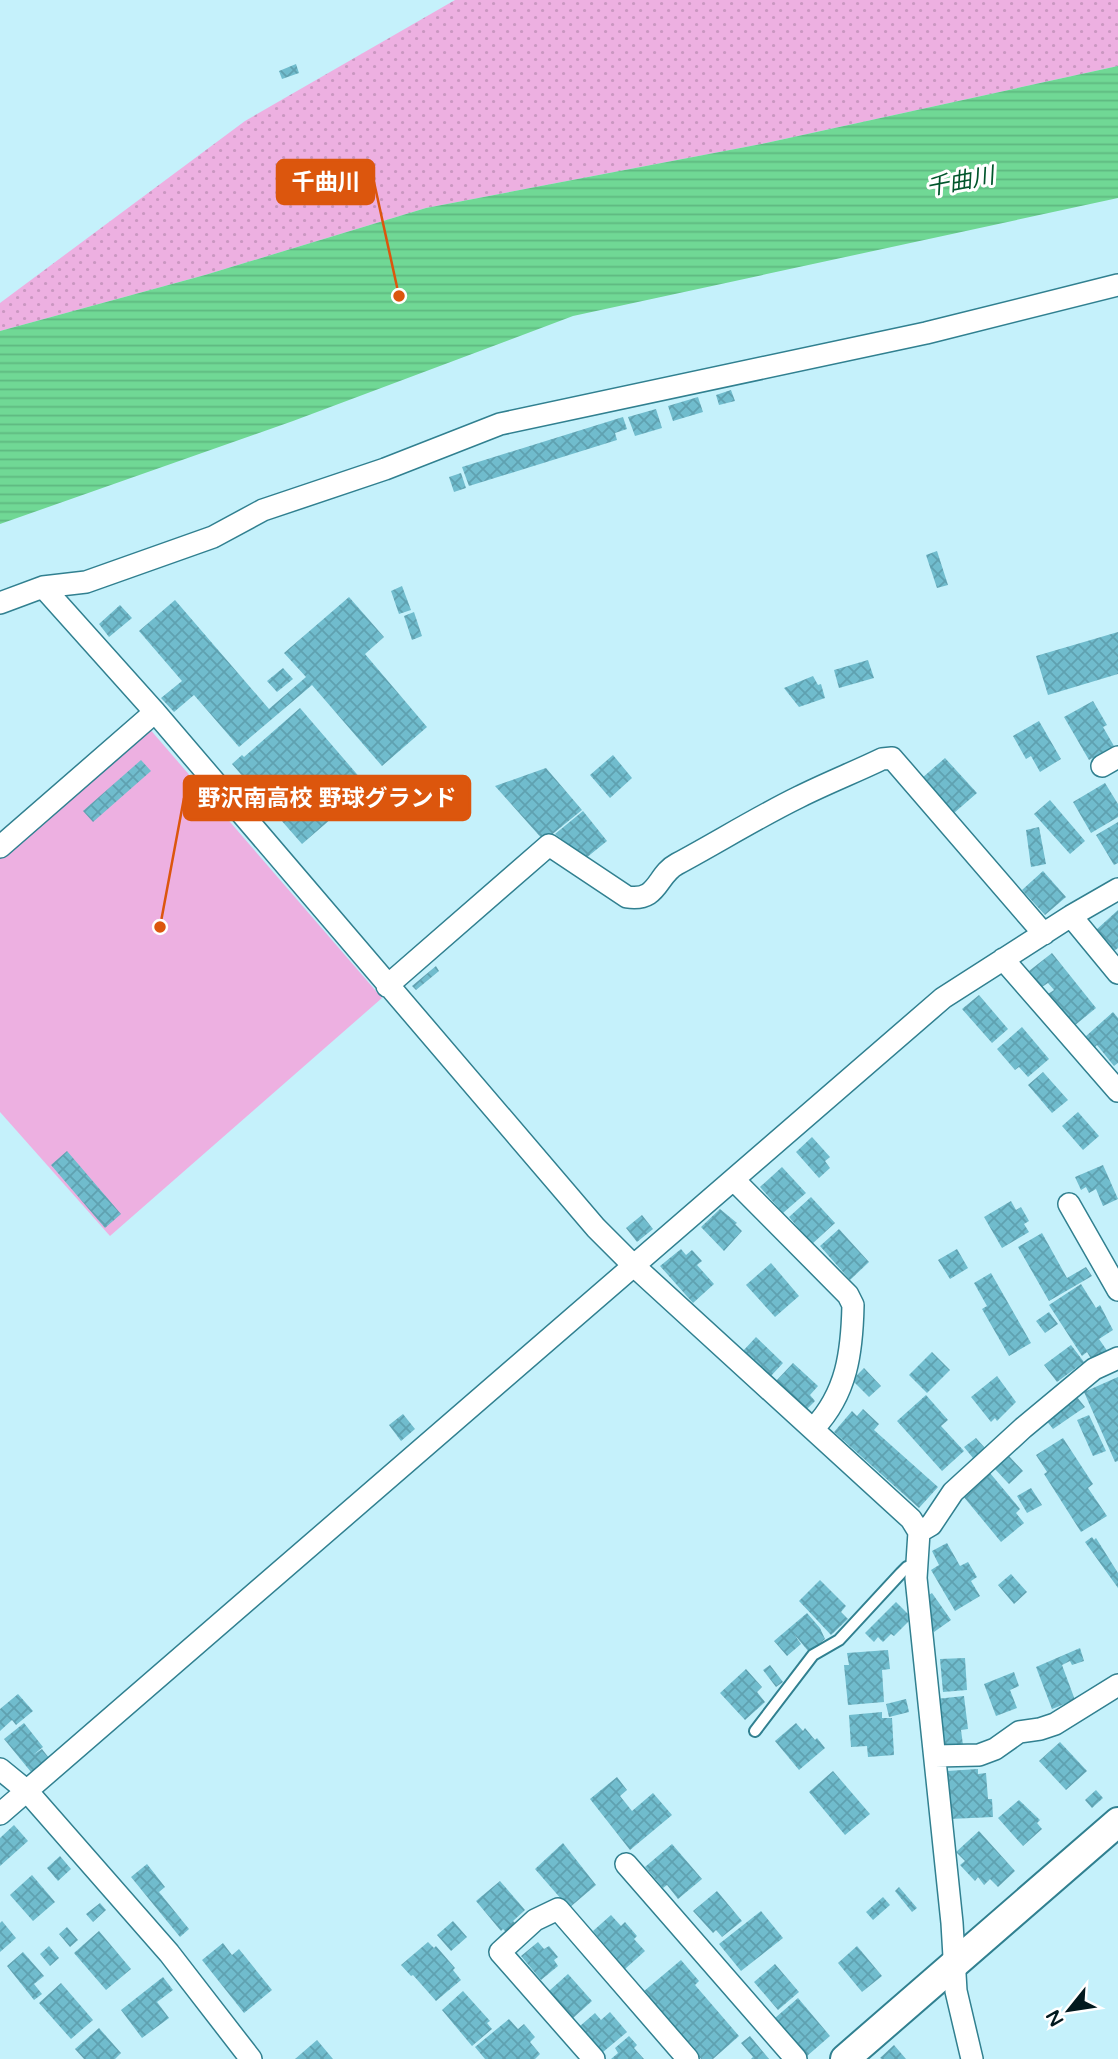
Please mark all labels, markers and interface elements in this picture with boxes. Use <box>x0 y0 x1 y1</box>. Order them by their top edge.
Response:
callout: 千曲川 <box>277 160 374 204</box>
water label: 千曲川 <box>924 161 1000 202</box>
text: 千曲川 <box>292 169 361 197</box>
callout: 野沢南高校 野球グランド <box>184 776 470 820</box>
text: 野沢南高校 野球グランド <box>198 785 456 813</box>
north arrow <box>1034 1975 1104 2045</box>
text: N <box>1042 2006 1068 2030</box>

